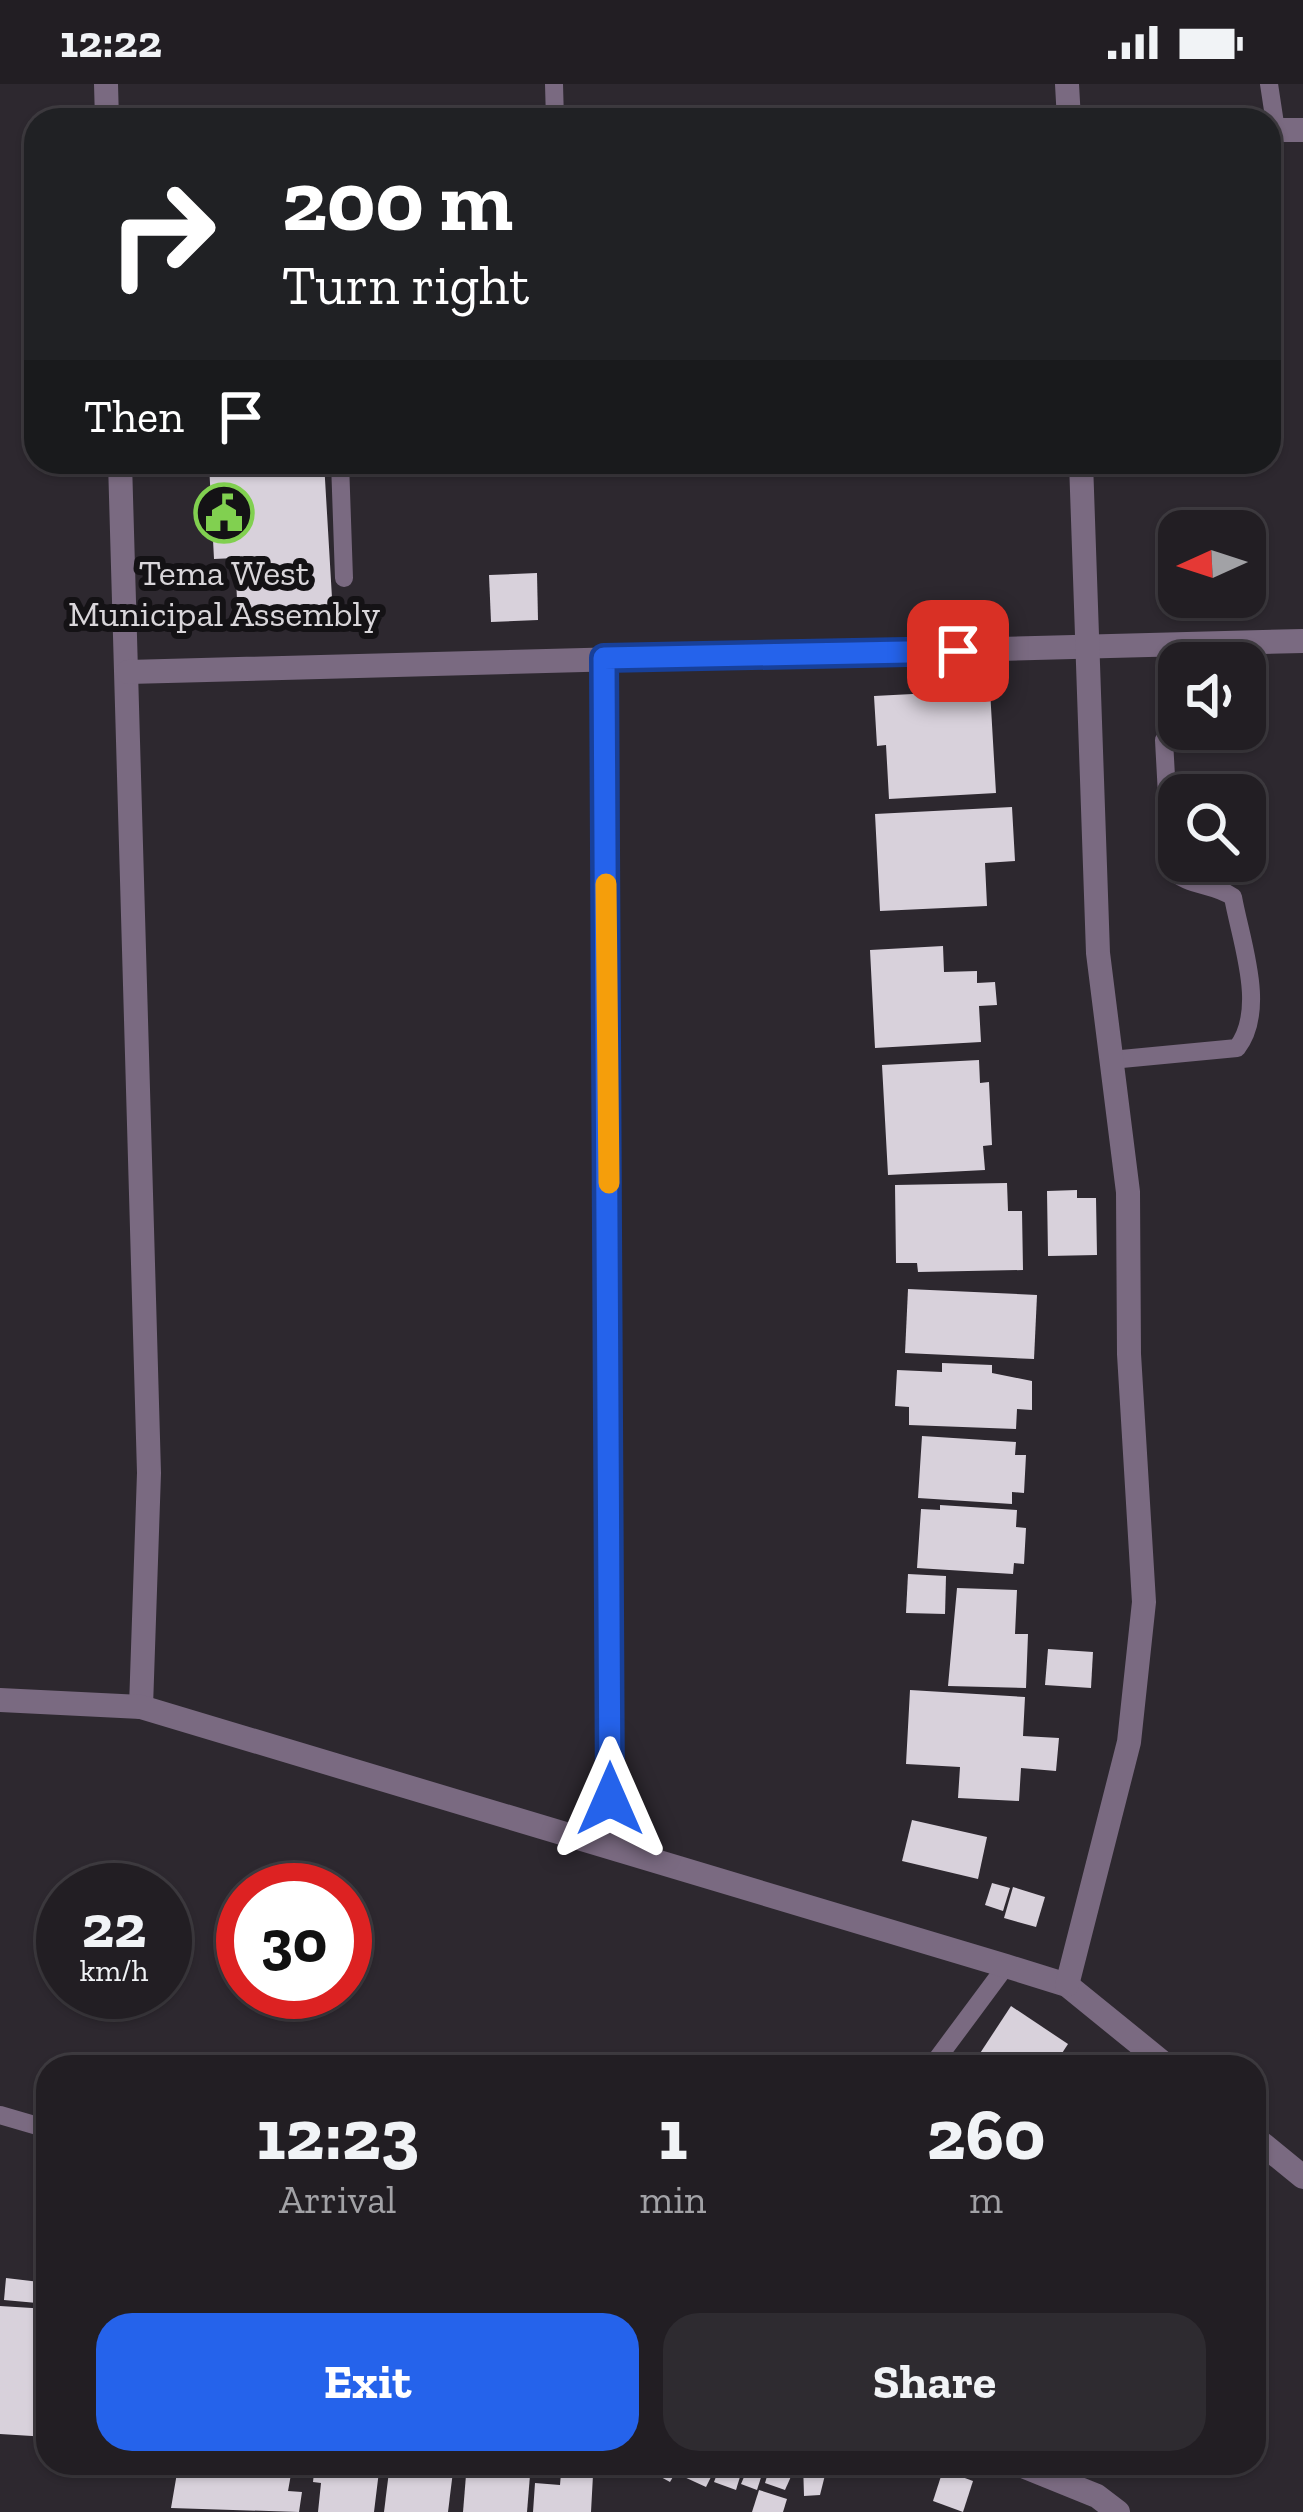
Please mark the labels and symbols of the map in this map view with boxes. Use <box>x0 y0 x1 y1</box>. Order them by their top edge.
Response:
public building icon: Tema West Municipal Assembly <box>193 482 255 544</box>
north arrow <box>1158 510 1266 618</box>
place label: Tema West Municipal Assembly <box>68 551 381 635</box>
pin <box>907 600 1009 702</box>
position arrow <box>547 1736 673 1862</box>
speed limit sign: 30 <box>216 1863 372 2019</box>

